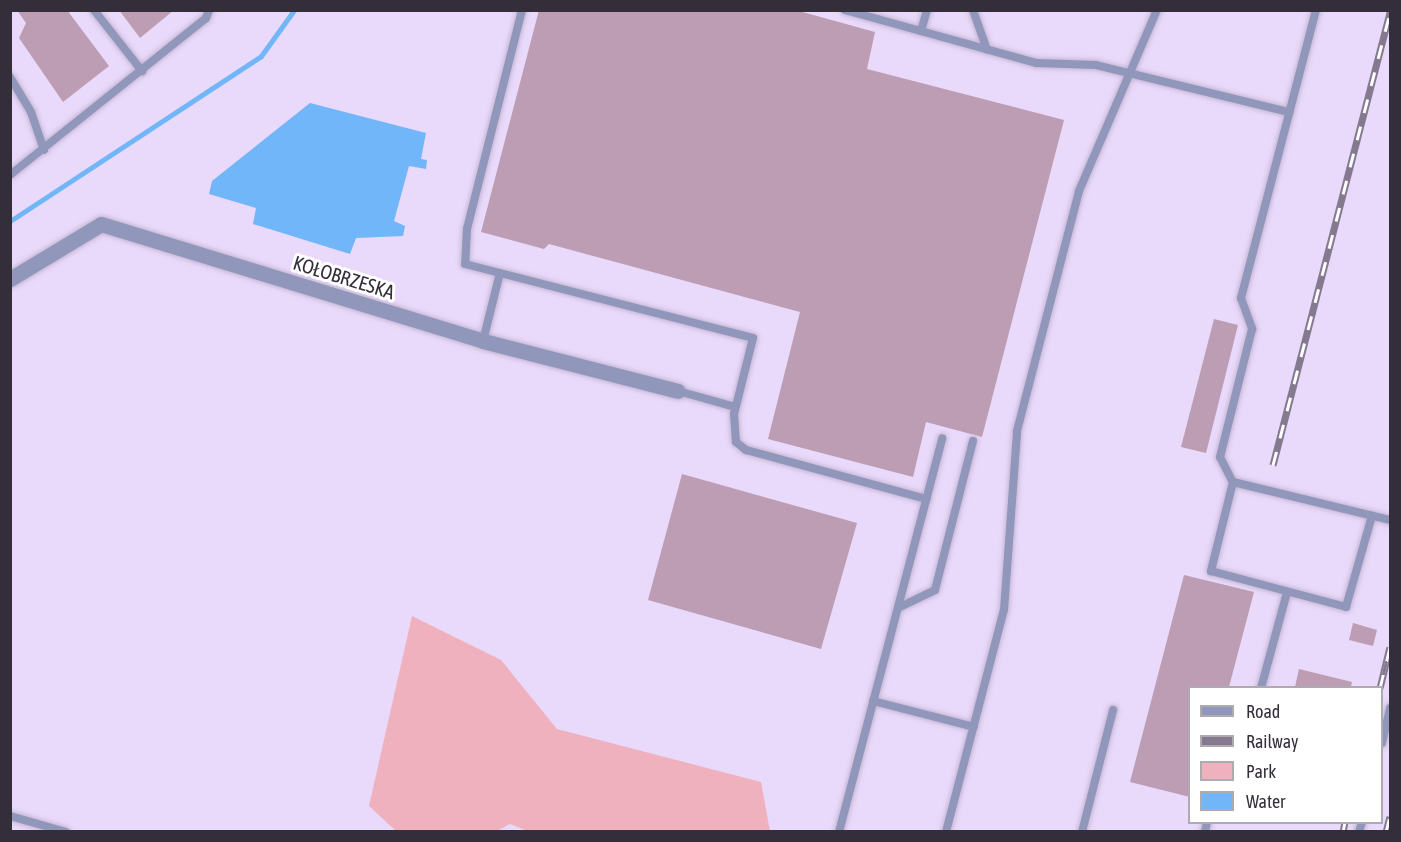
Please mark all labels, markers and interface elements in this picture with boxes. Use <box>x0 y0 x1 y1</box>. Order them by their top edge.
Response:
street label: KOŁOBRZESKA <box>290 250 398 304</box>
legend <box>1188 686 1383 824</box>
text: Road <box>1246 701 1280 722</box>
text: Railway <box>1246 731 1298 752</box>
text: Park <box>1246 761 1276 782</box>
text: Water <box>1246 791 1285 812</box>

